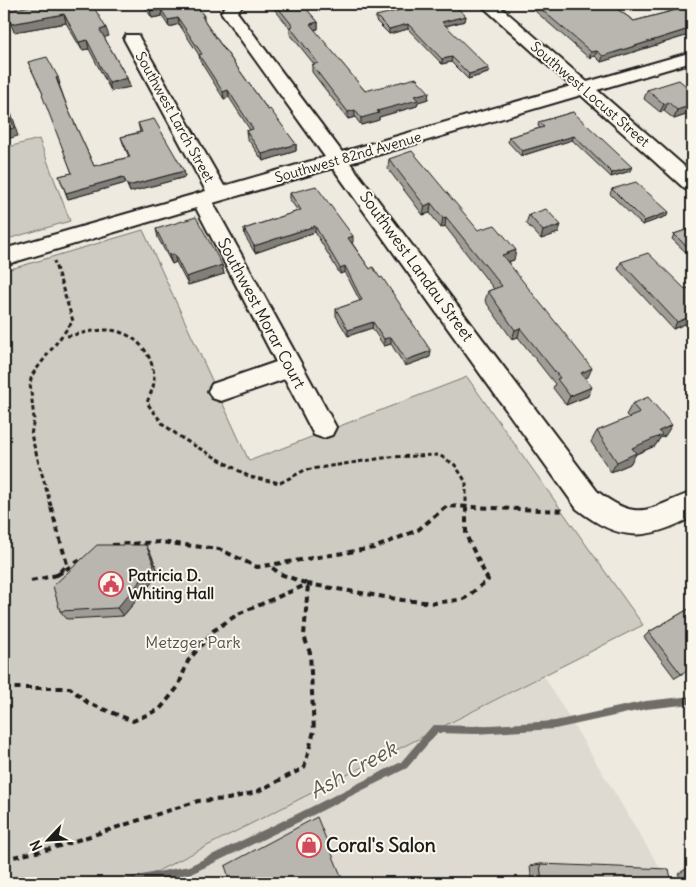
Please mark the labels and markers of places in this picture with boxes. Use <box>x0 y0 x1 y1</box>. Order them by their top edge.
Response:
place label: Patricia D. Whiting Hall <box>128 565 214 604</box>
public building icon: Patricia D. Whiting Hall <box>98 571 124 597</box>
shop icon: Coral's Salon <box>296 832 322 858</box>
place label: Coral's Salon <box>326 833 436 857</box>

